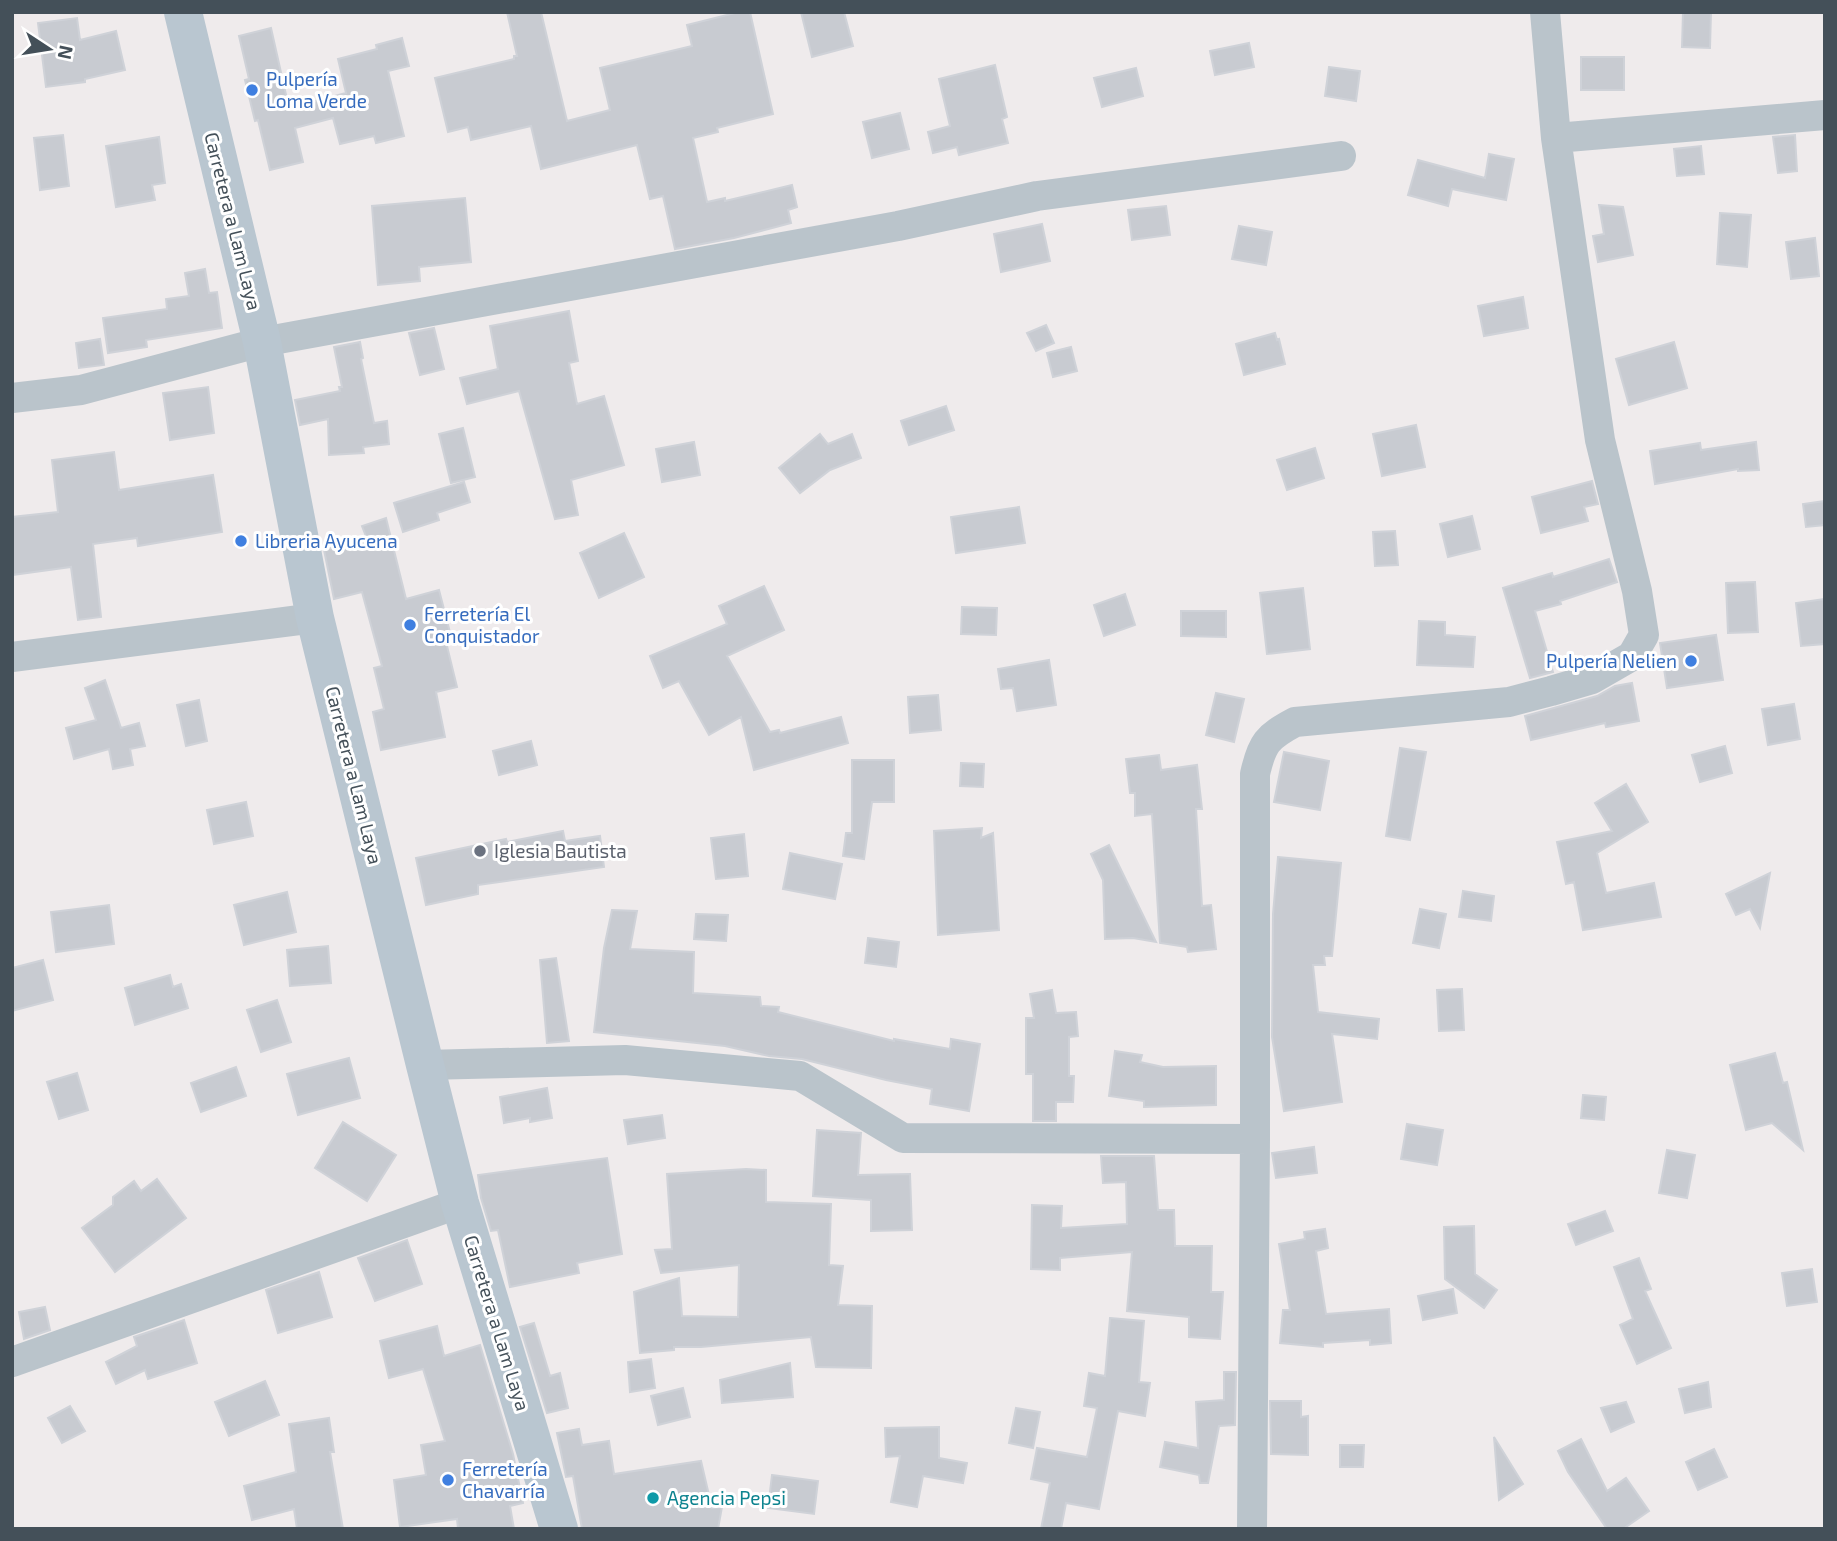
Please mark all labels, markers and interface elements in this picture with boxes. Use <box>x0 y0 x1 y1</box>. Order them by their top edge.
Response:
north arrow <box>14 14 84 84</box>
text: N <box>53 44 79 62</box>
place label: Pulpería Loma Verde <box>266 67 367 112</box>
marker: Pulpería Loma Verde <box>244 82 260 98</box>
street label: Carretera a Lam Laya <box>200 130 267 312</box>
place label: Libreria Ayucena <box>255 529 398 552</box>
marker: Libreria Ayucena <box>233 533 249 549</box>
place label: Ferretería El Conquistador <box>424 602 540 647</box>
marker: Ferretería El Conquistador <box>402 617 418 633</box>
place label: Pulpería Nelien <box>1546 649 1677 672</box>
marker: Pulpería Nelien <box>1683 653 1699 669</box>
street label: Carretera a Lam Laya <box>321 684 388 866</box>
place label: Iglesia Bautista <box>494 839 627 862</box>
marker: Iglesia Bautista <box>472 843 488 859</box>
street label: Carretera a Lam Laya <box>460 1232 535 1413</box>
place label: Ferretería Chavarría <box>462 1457 548 1502</box>
marker: Ferretería Chavarría <box>440 1472 456 1488</box>
place label: Agencia Pepsi <box>667 1486 786 1509</box>
marker: Agencia Pepsi <box>645 1490 661 1506</box>

